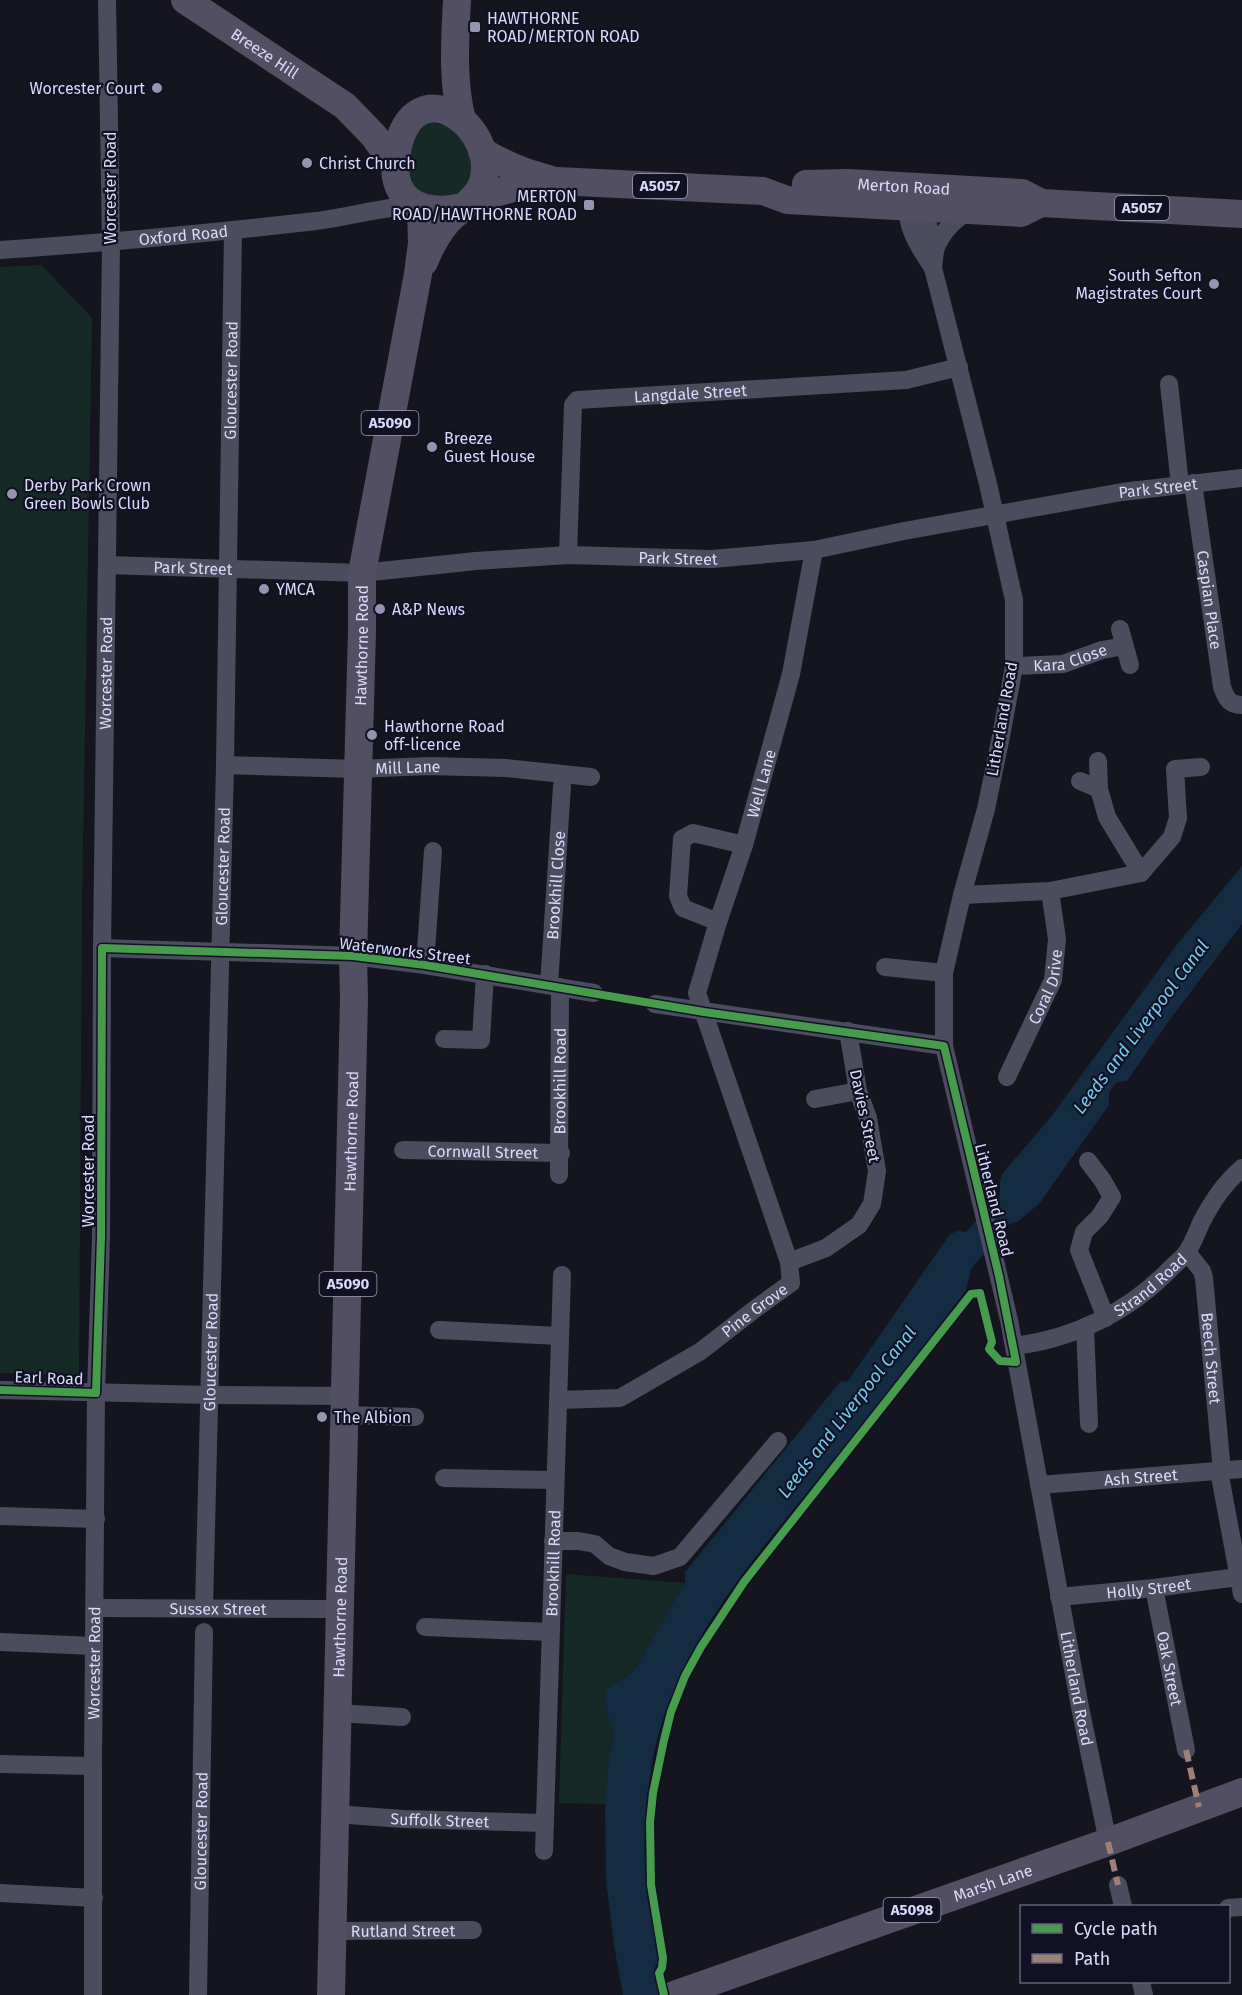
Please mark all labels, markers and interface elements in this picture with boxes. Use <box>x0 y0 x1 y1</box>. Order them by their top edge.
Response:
place label: HAWTHORNE ROAD/MERTON ROAD <box>487 9 639 46</box>
marker: HAWTHORNE ROAD/MERTON ROAD <box>468 20 482 34</box>
street label: Breeze Hill <box>227 24 303 82</box>
place label: Worcester Court <box>29 79 145 98</box>
marker: Worcester Court <box>150 81 164 95</box>
street label: Worcester Road <box>101 131 120 245</box>
place label: Christ Church <box>319 154 416 173</box>
marker: Christ Church <box>300 156 314 170</box>
road number: A5057 <box>633 174 687 198</box>
street label: Merton Road <box>857 174 951 198</box>
place label: MERTON ROAD/HAWTHORNE ROAD <box>392 187 577 224</box>
road number: A5057 <box>1115 196 1169 220</box>
marker: MERTON ROAD/HAWTHORNE ROAD <box>582 198 596 212</box>
street label: Oxford Road <box>138 221 229 249</box>
place label: South Sefton Magistrates Court <box>1075 266 1202 303</box>
marker: South Sefton Magistrates Court <box>1207 277 1221 291</box>
street label: Gloucester Road <box>220 321 241 440</box>
street label: Langdale Street <box>633 380 748 406</box>
road number: A5090 <box>362 411 418 435</box>
place label: Breeze Guest House <box>444 429 535 466</box>
marker: Breeze Guest House <box>425 440 439 454</box>
street label: Park Street <box>1117 474 1199 502</box>
place label: Derby Park Crown Green Bowls Club <box>24 476 151 513</box>
marker: Derby Park Crown Green Bowls Club <box>5 487 19 501</box>
street label: Park Street <box>638 547 719 568</box>
street label: Caspian Place <box>1193 549 1226 651</box>
street label: Park Street <box>153 557 233 578</box>
place label: YMCA <box>276 580 316 599</box>
marker: YMCA <box>257 582 271 596</box>
street label: Hawthorne Road <box>350 585 372 706</box>
place label: A&P News <box>392 600 465 619</box>
marker: A&P News <box>373 602 387 616</box>
street label: Worcester Road <box>95 616 116 730</box>
street label: Kara Close <box>1033 640 1109 675</box>
street label: Litherland Road <box>983 660 1021 778</box>
place label: Hawthorne Road off-licence <box>384 717 505 754</box>
marker: Hawthorne Road off-licence <box>365 728 379 742</box>
street label: Well Lane <box>742 747 779 820</box>
street label: Mill Lane <box>375 756 441 778</box>
street label: Gloucester Road <box>212 807 233 926</box>
street label: Brookhill Close <box>542 830 569 940</box>
street label: Waterworks Street <box>338 934 472 969</box>
water label: Leeds and Liverpool Canal <box>1068 936 1214 1118</box>
street label: Coral Drive <box>1024 948 1065 1027</box>
street label: Brookhill Road <box>550 1028 569 1134</box>
street label: Davies Street <box>846 1068 884 1165</box>
street label: Hawthorne Road <box>340 1071 362 1192</box>
street label: Worcester Road <box>79 1114 98 1228</box>
street label: Cornwall Street <box>428 1141 539 1162</box>
street label: Litherland Road <box>971 1141 1017 1259</box>
street label: Strand Road <box>1110 1249 1191 1320</box>
road number: A5090 <box>320 1272 376 1296</box>
street label: Pine Grove <box>718 1279 791 1341</box>
street label: Gloucester Road <box>199 1293 221 1412</box>
street label: Beech Street <box>1198 1311 1225 1405</box>
water label: Leeds and Liverpool Canal <box>773 1322 921 1502</box>
street label: Earl Road <box>14 1367 84 1389</box>
place label: The Albion <box>334 1408 411 1427</box>
marker: The Albion <box>315 1410 329 1424</box>
street label: Ash Street <box>1103 1465 1178 1489</box>
street label: Brookhill Road <box>542 1509 564 1617</box>
street label: Hawthorne Road <box>329 1556 351 1678</box>
street label: Holly Street <box>1105 1574 1192 1602</box>
street label: Sussex Street <box>170 1599 267 1618</box>
street label: Worcester Road <box>84 1606 104 1720</box>
street label: Litherland Road <box>1057 1630 1097 1747</box>
street label: Oak Street <box>1153 1630 1187 1708</box>
street label: Gloucester Road <box>190 1772 211 1890</box>
street label: Suffolk Street <box>390 1809 490 1831</box>
street label: Marsh Lane <box>951 1860 1035 1905</box>
road number: A5098 <box>884 1898 940 1922</box>
legend <box>1020 1905 1230 1983</box>
text: Cycle path <box>1074 1918 1158 1940</box>
street label: Rutland Street <box>351 1921 456 1940</box>
text: Path <box>1074 1948 1110 1970</box>

